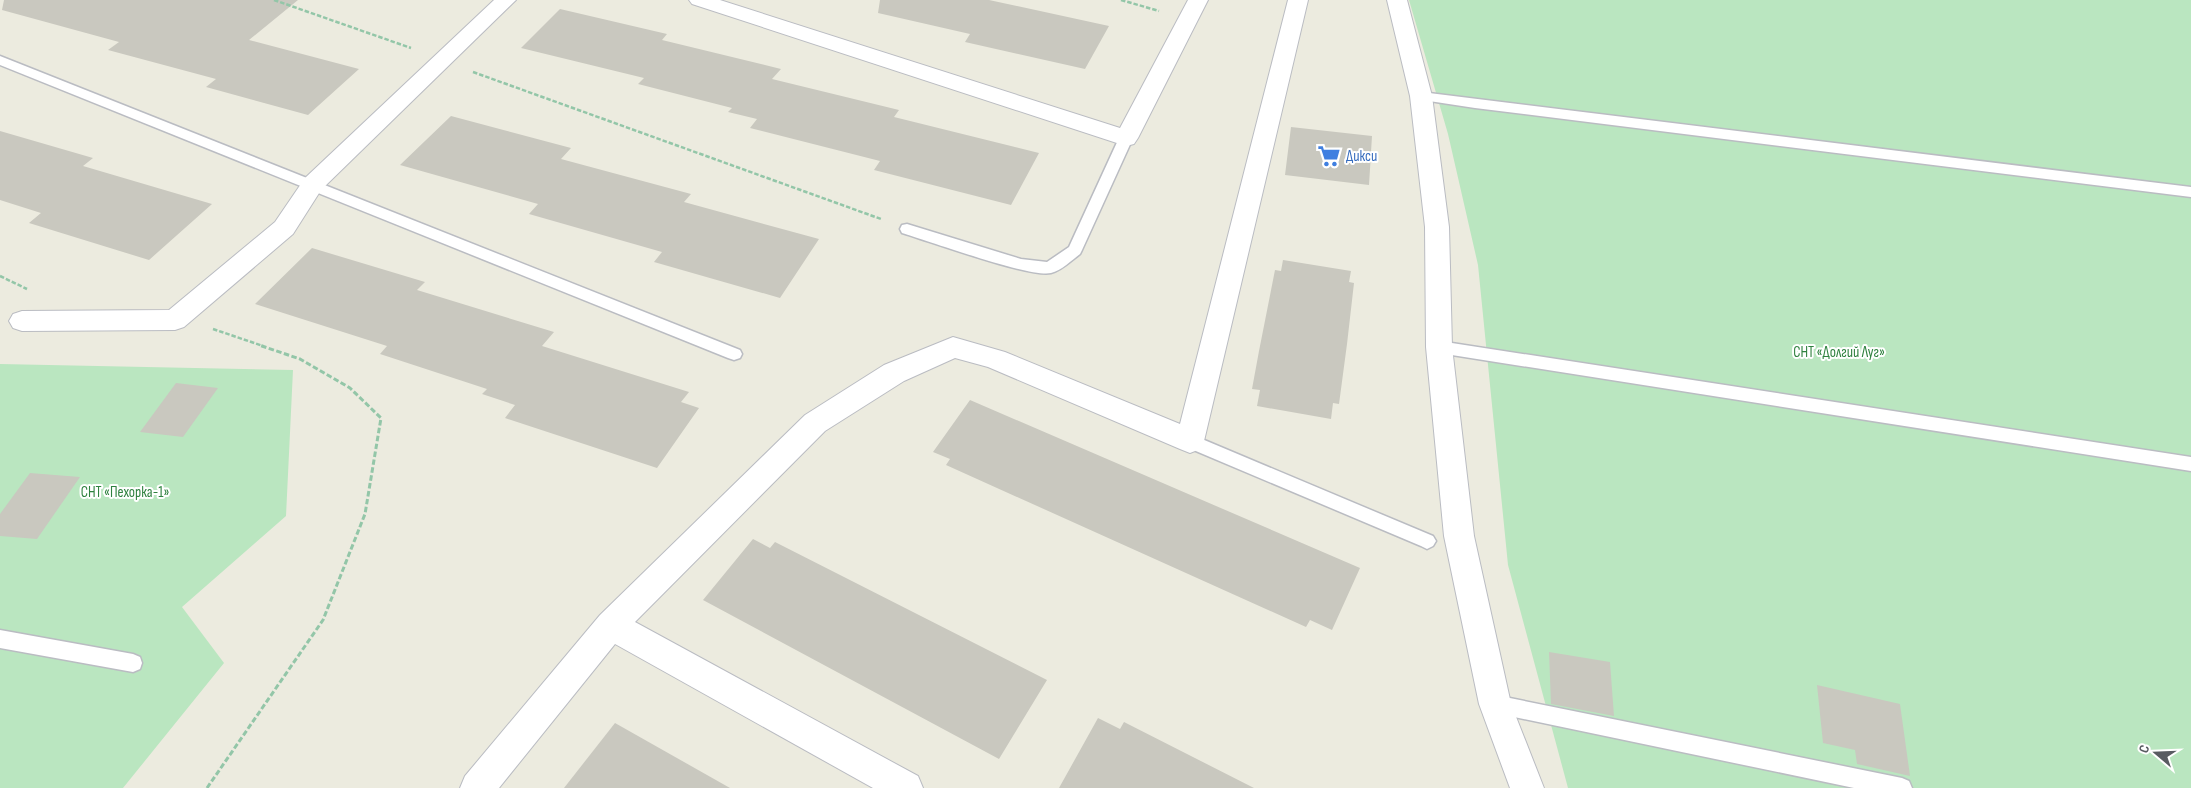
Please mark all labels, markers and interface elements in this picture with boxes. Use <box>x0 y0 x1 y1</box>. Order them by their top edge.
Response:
supermarket icon: Дикси <box>1316 143 1342 169</box>
place label: Дикси <box>1346 147 1377 166</box>
park label: СНТ «Долгий Луг» <box>1793 343 1885 362</box>
park label: СНТ «Пехорка-1» <box>81 483 169 502</box>
north arrow <box>2131 728 2181 778</box>
text: С <box>2135 743 2153 755</box>

